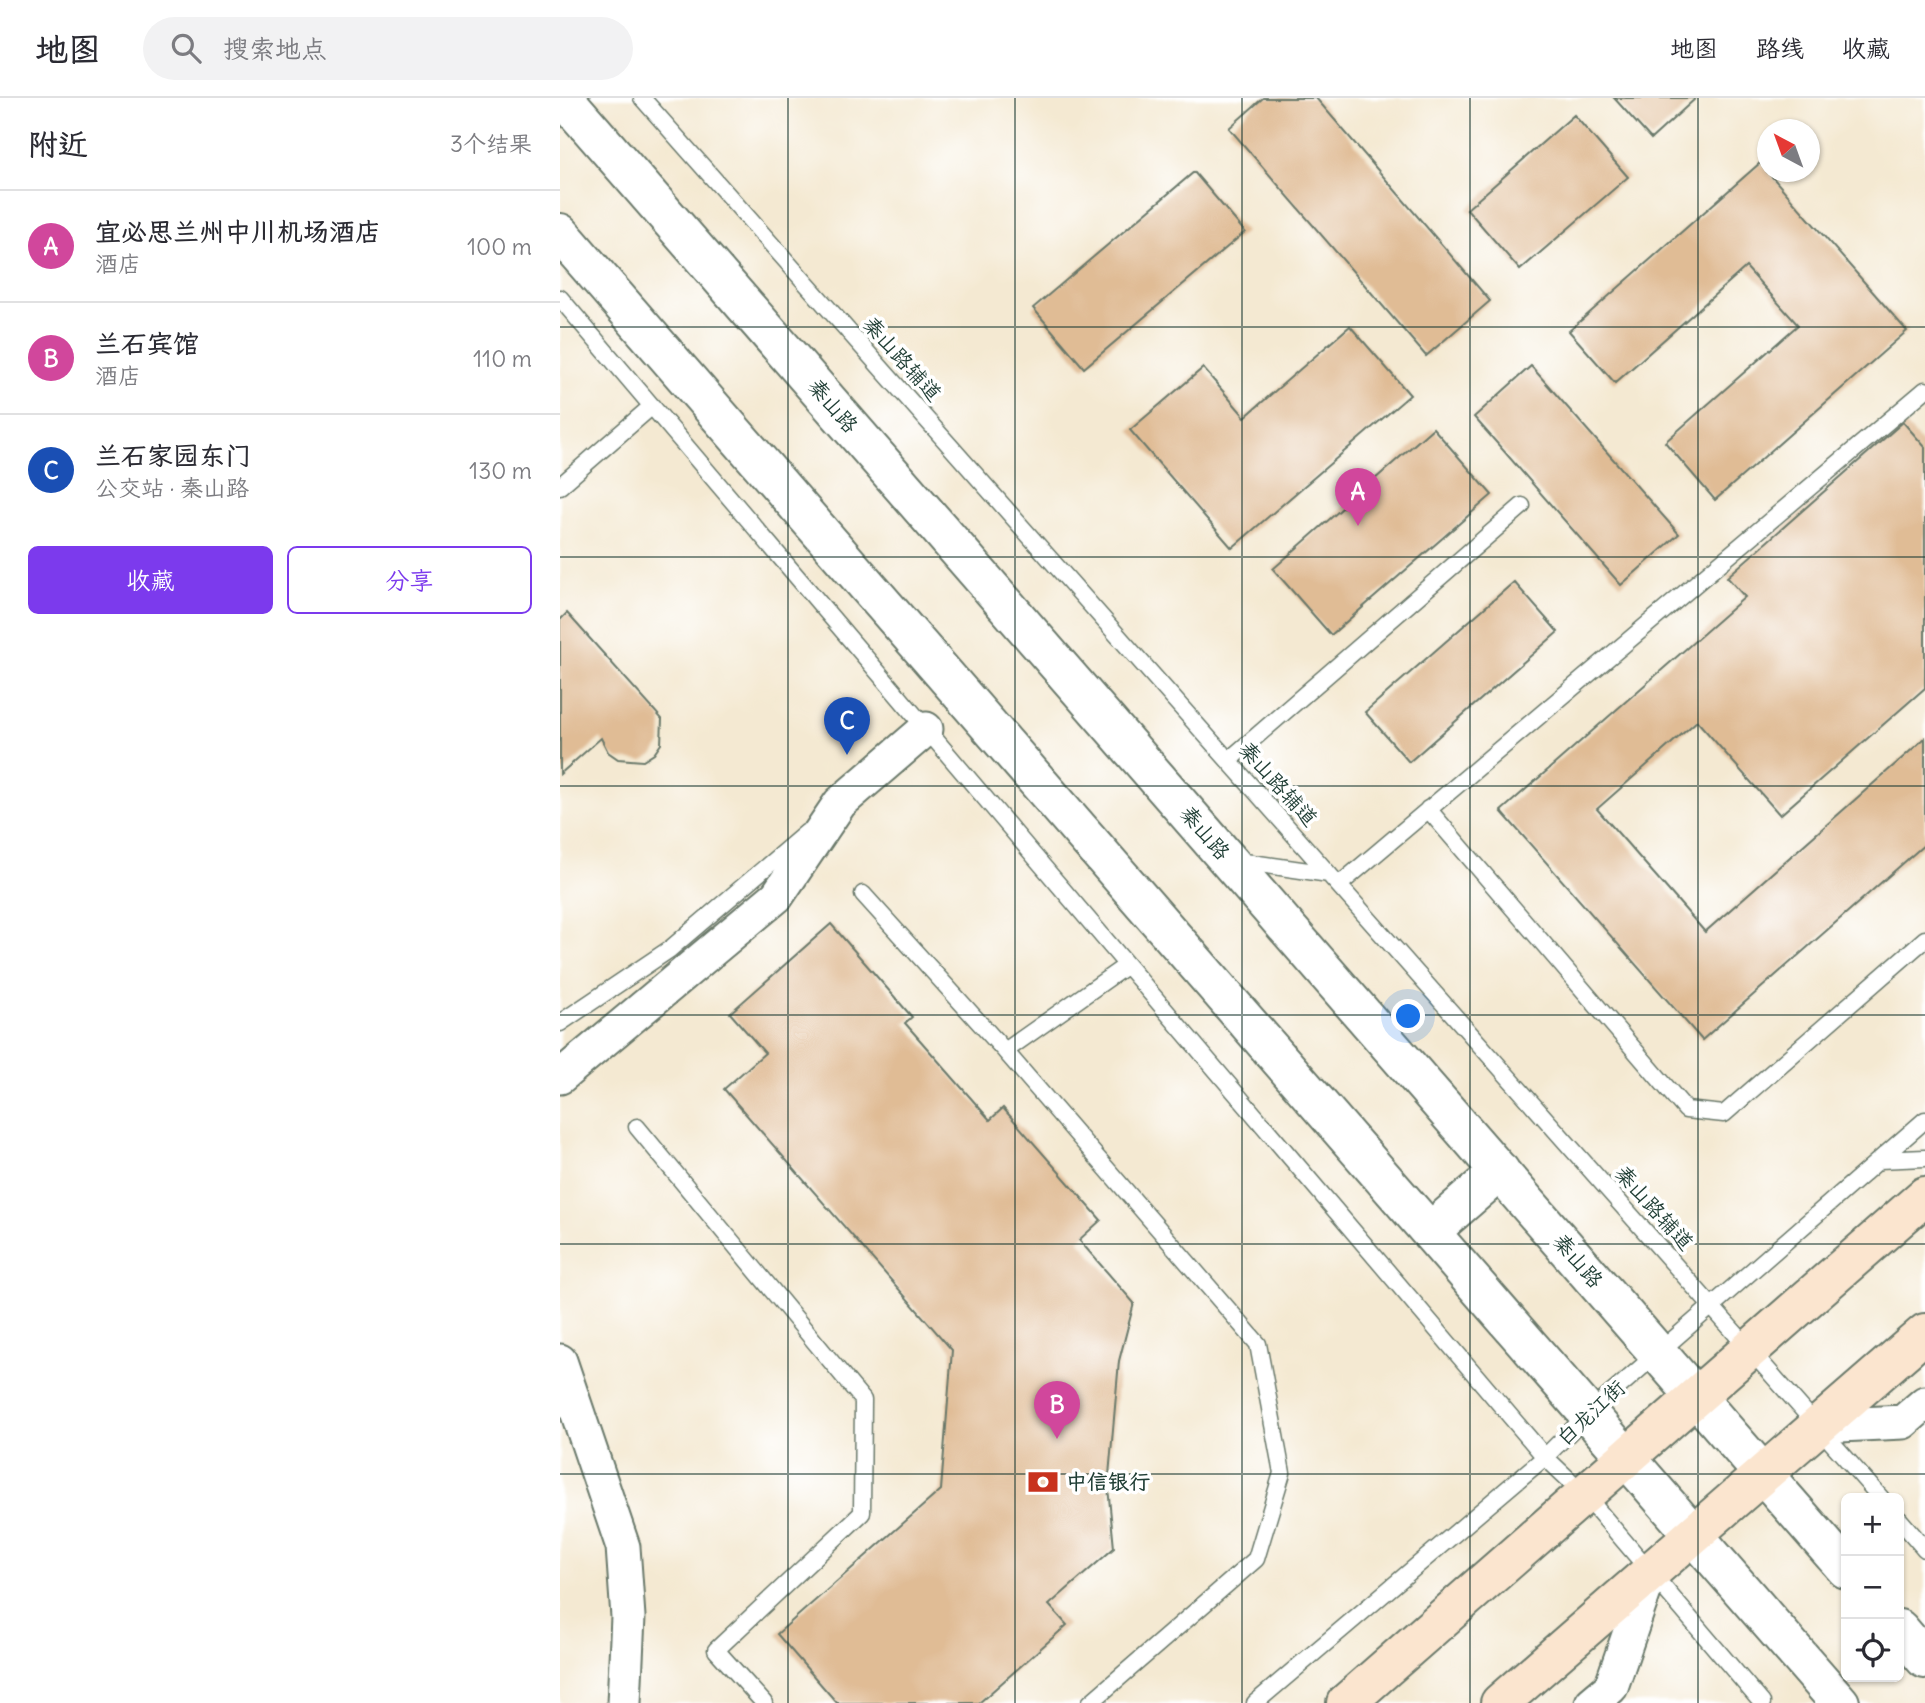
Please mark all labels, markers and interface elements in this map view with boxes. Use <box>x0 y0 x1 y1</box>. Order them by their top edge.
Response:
search box <box>143 17 633 80</box>
text: 地图 <box>35 28 101 70</box>
icon: search <box>167 29 205 67</box>
text: 搜索地点 <box>223 32 327 65</box>
text: 地图 <box>1670 33 1718 63</box>
text: 路线 <box>1756 33 1804 63</box>
text: 收藏 <box>1842 33 1890 63</box>
north arrow <box>1757 119 1820 182</box>
text: 附近 <box>28 125 88 163</box>
text: 3个结果 <box>450 129 532 158</box>
text: 宜必思兰州中川机场酒店 <box>95 215 381 248</box>
text: A <box>44 232 58 261</box>
text: 100 m <box>467 232 532 261</box>
text: 酒店 <box>95 249 141 278</box>
street label: 秦山路辅道 <box>857 311 948 407</box>
text: 兰石宾馆 <box>95 327 199 360</box>
text: B <box>43 344 59 373</box>
text: 110 m <box>473 344 532 373</box>
text: 酒店 <box>95 361 141 390</box>
street label: 秦山路 <box>803 373 864 438</box>
text: 兰石家园东门 <box>95 439 251 472</box>
text: C <box>43 456 59 485</box>
text: 130 m <box>469 456 532 485</box>
pin: A <box>1335 468 1381 526</box>
text: 公交站 · 秦山路 <box>95 473 249 502</box>
button: 收藏 <box>28 546 273 614</box>
button: 分享 <box>287 546 532 614</box>
pin: C <box>824 697 870 755</box>
street label: 秦山路辅道 <box>1233 736 1324 832</box>
street label: 秦山路 <box>1175 800 1236 865</box>
your location <box>1391 999 1425 1033</box>
street label: 秦山路辅道 <box>1609 1160 1700 1256</box>
street label: 秦山路 <box>1548 1228 1609 1293</box>
street label: 白龙江街 <box>1551 1374 1631 1451</box>
pin: B <box>1034 1381 1080 1439</box>
bank icon: 中信银行 <box>1026 1465 1060 1499</box>
place label: 中信银行 <box>1066 1468 1150 1495</box>
map controls <box>1841 1493 1904 1682</box>
button: + <box>1841 1493 1904 1556</box>
button: − <box>1841 1556 1904 1619</box>
button: locate <box>1841 1619 1904 1682</box>

